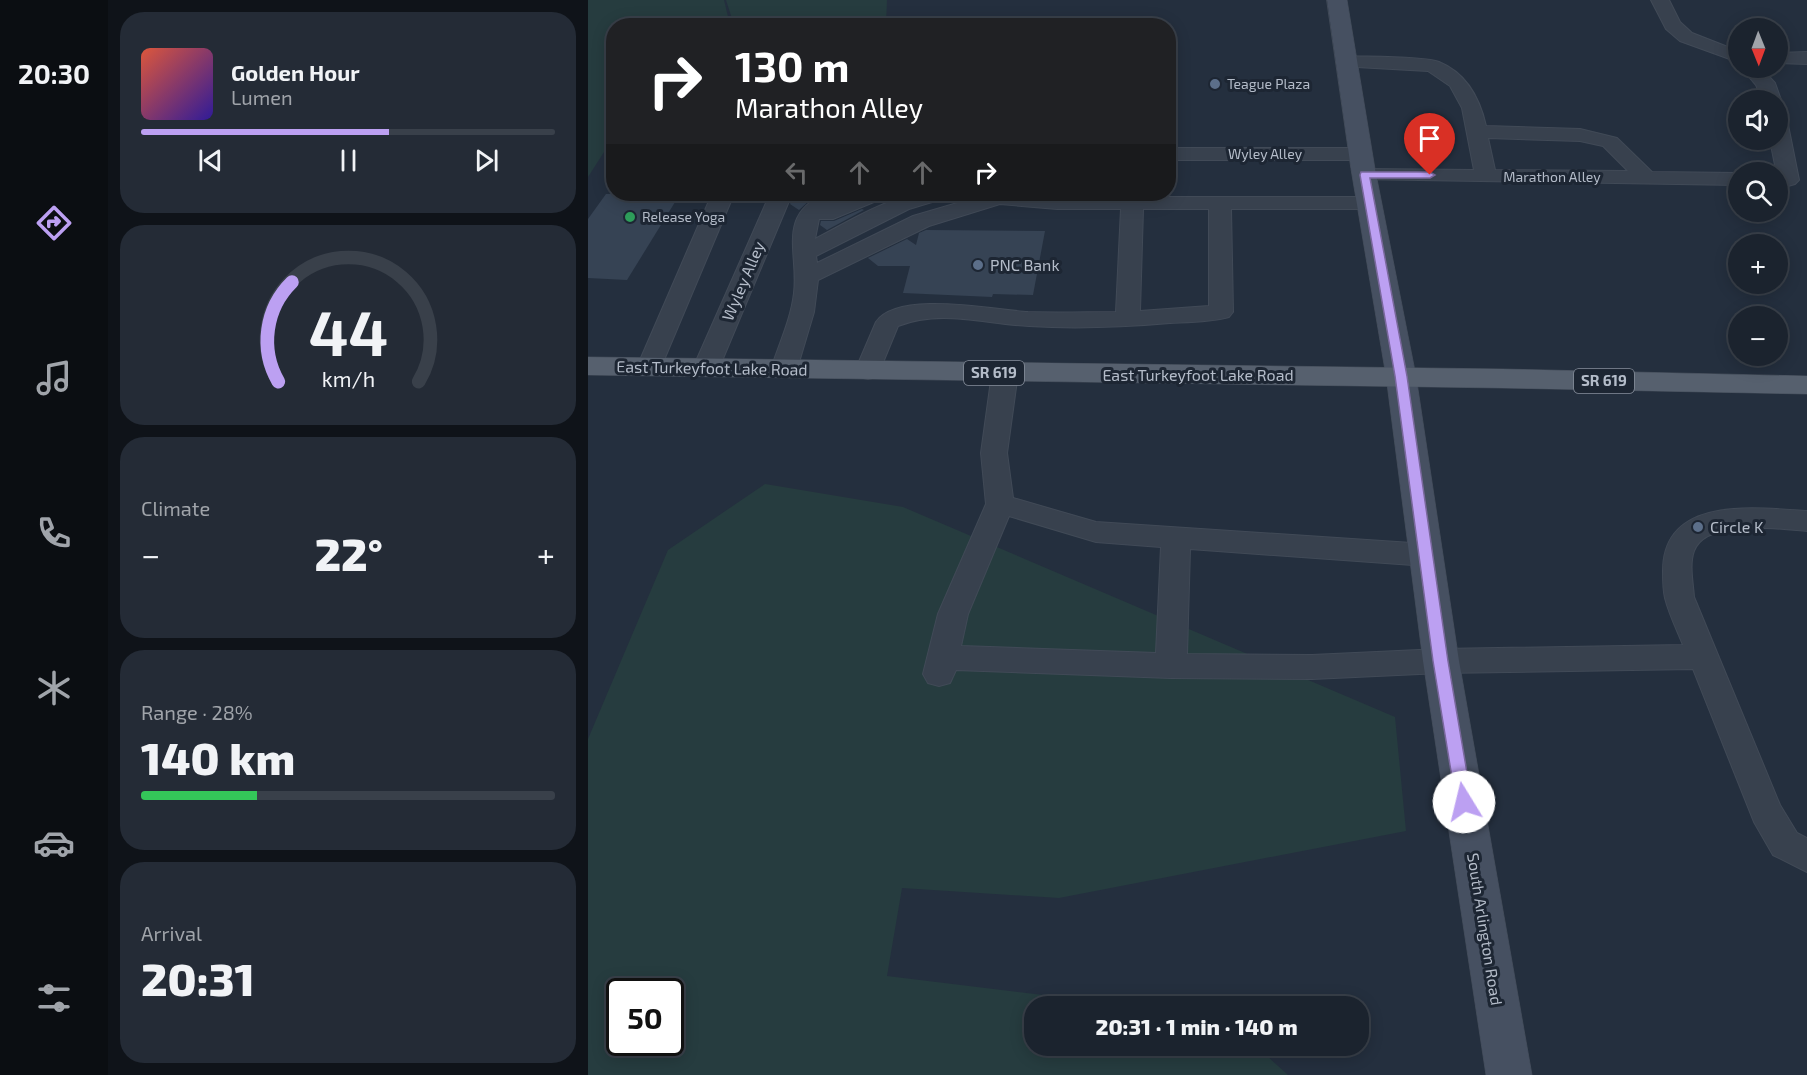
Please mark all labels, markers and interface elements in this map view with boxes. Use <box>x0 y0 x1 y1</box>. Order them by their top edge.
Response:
north arrow <box>1728 18 1788 78</box>
map controls <box>1728 18 1788 366</box>
text: 130 m <box>735 40 850 90</box>
icon: right <box>636 42 714 120</box>
text: 20:30 <box>18 57 90 89</box>
text: Golden Hour <box>231 59 360 85</box>
place label: Teague Plaza <box>1227 75 1310 92</box>
marker: Teague Plaza <box>1208 77 1222 91</box>
text: Lumen <box>231 85 293 109</box>
button: sound <box>1728 90 1788 150</box>
text: Marathon Alley <box>735 91 923 123</box>
pin <box>1404 113 1455 175</box>
icon: arrive <box>1413 122 1446 155</box>
icon: previous <box>194 144 227 177</box>
icon: pause <box>332 144 365 177</box>
icon: next <box>470 144 503 177</box>
street label: Wyley Alley <box>1228 145 1303 162</box>
icon: left <box>780 156 813 189</box>
icon: ahead <box>843 156 876 189</box>
icon: ahead <box>906 156 939 189</box>
icon: right <box>969 156 1002 189</box>
button: search <box>1728 162 1788 222</box>
street label: Marathon Alley <box>1503 168 1601 185</box>
icon: directions <box>33 202 75 244</box>
place label: Release Yoga <box>642 208 725 225</box>
marker: Release Yoga <box>623 210 637 224</box>
button: + <box>1728 234 1788 294</box>
street label: Wyley Alley <box>717 238 768 324</box>
place label: PNC Bank <box>990 255 1060 274</box>
marker: PNC Bank <box>971 258 985 272</box>
text: 44 <box>308 294 388 369</box>
button: − <box>1728 306 1788 366</box>
street label: East Turkeyfoot Lake Road <box>616 356 808 379</box>
icon: music <box>33 357 75 399</box>
road number: SR 619 <box>964 361 1024 385</box>
street label: East Turkeyfoot Lake Road <box>1102 365 1294 384</box>
text: km/h <box>321 366 375 391</box>
road number: SR 619 <box>1574 369 1634 393</box>
text: Climate <box>141 496 210 520</box>
icon: phone <box>33 512 75 554</box>
place label: Circle K <box>1710 517 1764 536</box>
marker: Circle K <box>1691 520 1705 534</box>
text: 22° <box>314 526 383 580</box>
text: − <box>141 534 160 574</box>
text: + <box>537 534 555 574</box>
icon: climate <box>33 667 75 709</box>
text: Range · 28% <box>141 700 253 724</box>
text: 140 km <box>141 730 295 784</box>
position arrow <box>1432 770 1496 834</box>
icon: car <box>33 822 75 864</box>
street label: South Arlington Road <box>1464 851 1507 1006</box>
text: Arrival <box>141 921 202 945</box>
text: 20:31 <box>141 951 255 1005</box>
icon: filters <box>33 977 75 1019</box>
speed limit sign: 50 <box>606 978 684 1056</box>
text: 20:31 · 1 min · 140 m <box>1095 1013 1298 1039</box>

